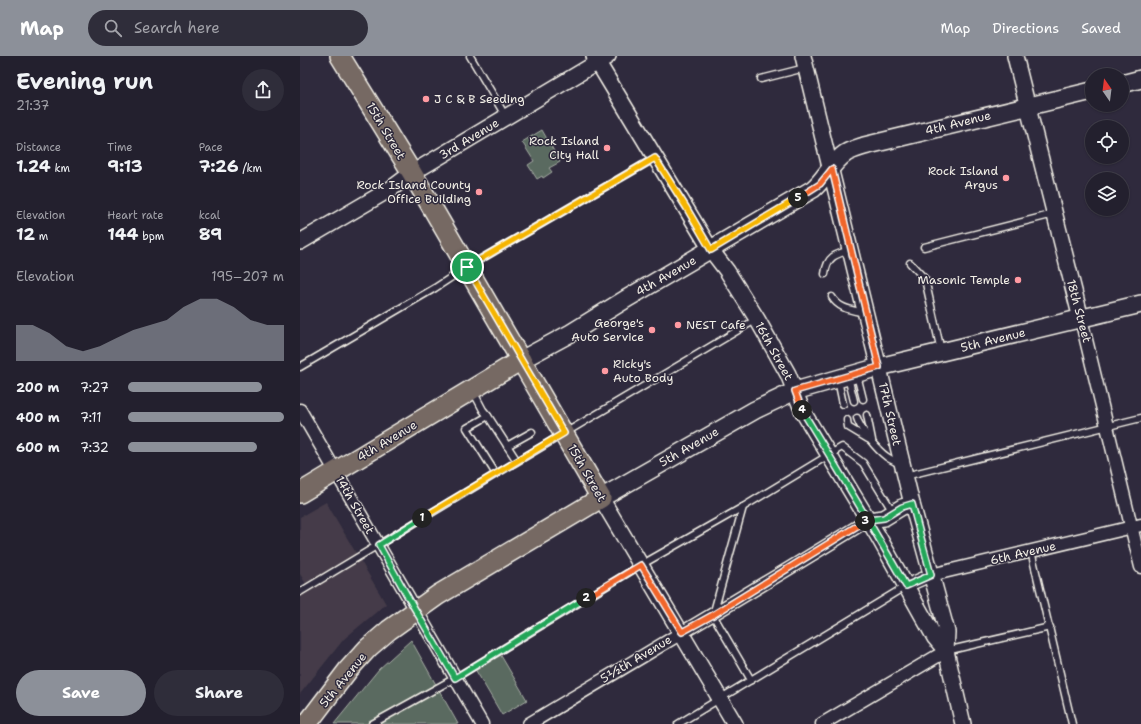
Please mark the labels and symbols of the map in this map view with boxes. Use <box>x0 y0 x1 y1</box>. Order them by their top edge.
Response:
north arrow <box>1085 68 1129 112</box>
place label: J C & B Seeding <box>434 91 525 107</box>
marker: J C & B Seeding <box>421 94 431 104</box>
street label: 15th Street <box>363 99 409 163</box>
street label: 4th Avenue <box>923 107 993 139</box>
street label: 3rd Avenue <box>436 115 502 163</box>
place label: Rock Island City Hall <box>529 133 599 163</box>
marker: Rock Island City Hall <box>602 143 612 153</box>
place label: Rock Island Argus <box>928 163 998 193</box>
marker: Rock Island Argus <box>1001 173 1011 183</box>
place label: Rock Island County Office Building <box>356 177 471 207</box>
marker: Rock Island County Office Building <box>474 187 484 197</box>
pin: 5 <box>788 188 808 208</box>
pin <box>450 250 484 284</box>
street label: 4th Avenue <box>633 252 699 300</box>
place label: Masonic Temple <box>918 272 1010 288</box>
marker: Masonic Temple <box>1013 275 1023 285</box>
street label: 18th Street <box>1063 278 1095 344</box>
place label: George's Auto Service <box>571 315 644 345</box>
place label: NEST Cafe <box>686 317 746 333</box>
street label: 16th Street <box>751 319 797 383</box>
marker: NEST Cafe <box>673 320 683 330</box>
street label: 5th Avenue <box>959 324 1027 356</box>
marker: George's Auto Service <box>647 325 657 335</box>
place label: Ricky's Auto Body <box>613 356 674 386</box>
marker: Ricky's Auto Body <box>600 366 610 376</box>
street label: 17th Street <box>875 381 905 447</box>
pin: 4 <box>792 400 812 420</box>
street label: 4th Avenue <box>354 417 420 465</box>
street label: 5th Avenue <box>656 423 722 471</box>
street label: 15th Street <box>564 441 610 505</box>
street label: 14th Street <box>332 473 378 537</box>
pin: 1 <box>412 508 432 528</box>
pin: 3 <box>855 511 875 531</box>
street label: 6th Avenue <box>989 538 1058 568</box>
pin: 2 <box>576 588 596 608</box>
street label: 5½th Avenue <box>597 631 675 687</box>
street label: 5th Avenue <box>316 649 370 711</box>

